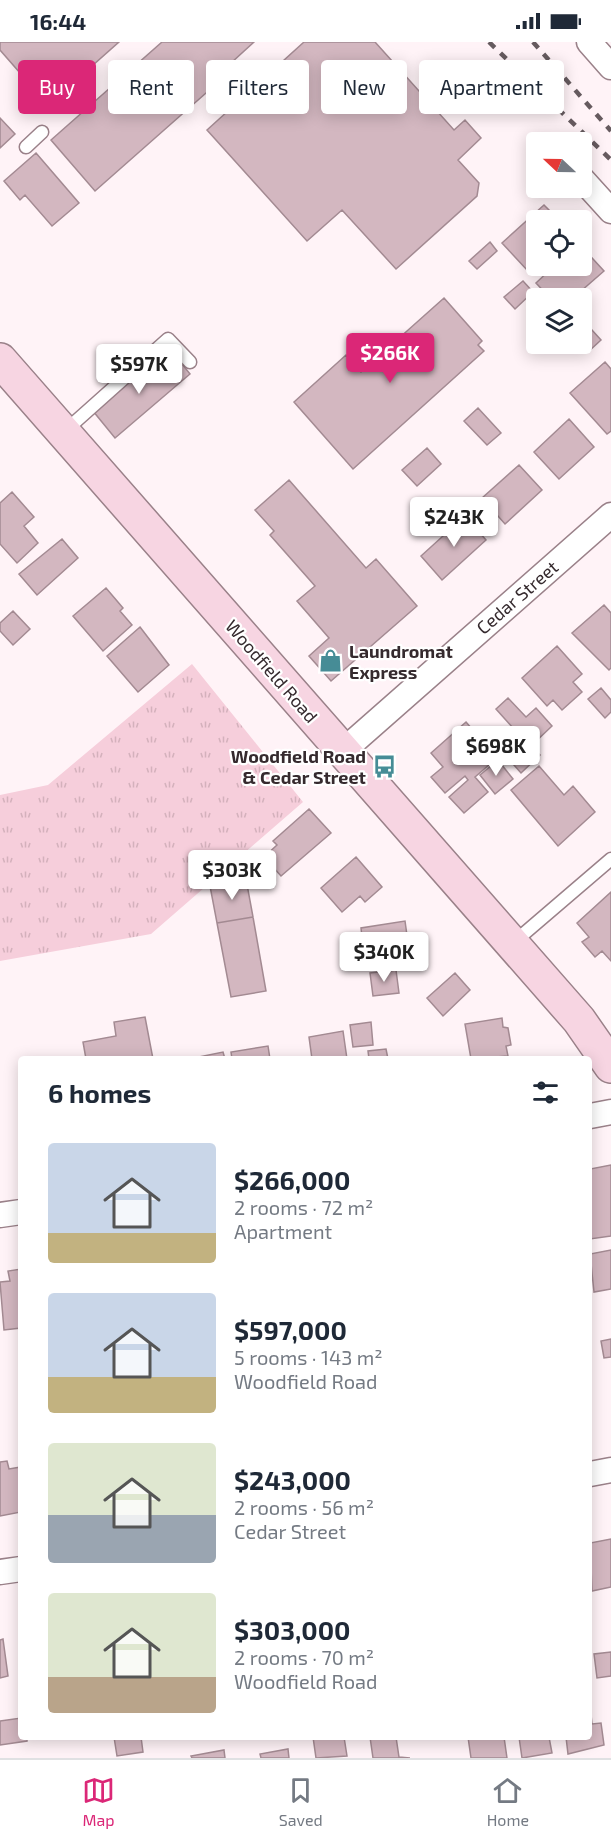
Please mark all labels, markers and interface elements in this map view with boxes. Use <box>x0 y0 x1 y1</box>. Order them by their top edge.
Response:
text: 16:44 <box>30 8 86 34</box>
chip: Buy <box>18 60 96 114</box>
chip: Rent <box>108 60 194 114</box>
chip: Filters <box>206 60 309 114</box>
chip: New <box>321 60 407 114</box>
chip: Apartment <box>419 60 564 114</box>
north arrow <box>526 132 592 198</box>
map controls <box>526 132 592 354</box>
button: locate <box>526 210 592 276</box>
button: layers <box>526 288 592 354</box>
pin: $266K <box>348 333 432 384</box>
text: $266K <box>360 340 420 364</box>
pin: $597K <box>97 344 181 395</box>
text: $597K <box>110 351 168 375</box>
pin: $243K <box>412 497 496 548</box>
text: $243K <box>424 504 484 528</box>
street label: Cedar Street <box>472 555 562 638</box>
street label: Woodfield Road <box>221 615 323 727</box>
place label: Laundromat Express <box>349 640 453 683</box>
shop icon: Laundromat Express <box>318 648 344 674</box>
pin: $698K <box>454 726 538 777</box>
text: $698K <box>466 733 526 757</box>
place label: Woodfield Road & Cedar Street <box>231 745 367 788</box>
bus stop icon: Woodfield Road & Cedar Street <box>371 753 397 779</box>
pin: $303K <box>190 850 274 901</box>
text: $303K <box>202 857 262 881</box>
pin: $340K <box>342 932 426 983</box>
text: $340K <box>354 939 414 963</box>
icon: filters <box>529 1076 562 1109</box>
text: 6 homes <box>48 1077 151 1108</box>
text: $266,000 <box>234 1164 350 1195</box>
icon: home <box>96 1167 168 1239</box>
text: 2 rooms · 72 m² <box>234 1195 373 1219</box>
text: Apartment <box>234 1219 332 1243</box>
text: $597,000 <box>234 1314 347 1345</box>
icon: home <box>96 1317 168 1389</box>
text: 5 rooms · 143 m² <box>234 1345 383 1369</box>
text: Woodfield Road <box>234 1369 378 1393</box>
text: $243,000 <box>234 1464 351 1495</box>
icon: home <box>96 1467 168 1539</box>
text: 2 rooms · 56 m² <box>234 1495 374 1519</box>
text: Cedar Street <box>234 1519 346 1543</box>
text: $303,000 <box>234 1614 350 1645</box>
icon: home <box>96 1617 168 1689</box>
text: 2 rooms · 70 m² <box>234 1645 374 1669</box>
text: Woodfield Road <box>234 1669 378 1693</box>
tab: Map <box>82 1774 115 1829</box>
tab: Saved <box>279 1774 323 1829</box>
tab: Home <box>487 1774 529 1829</box>

